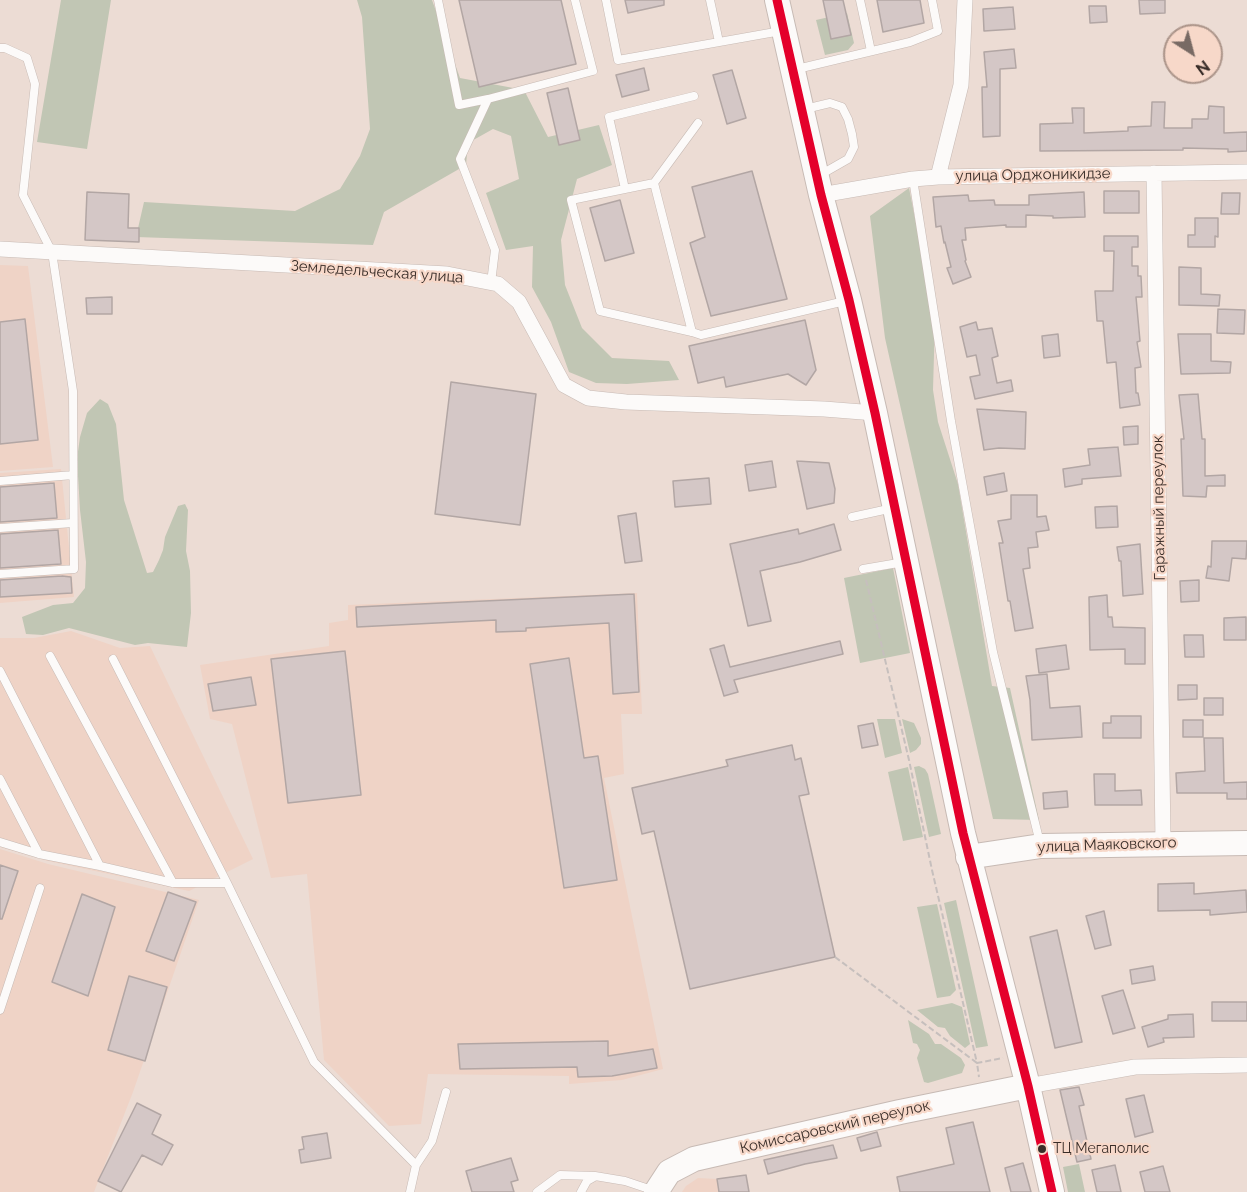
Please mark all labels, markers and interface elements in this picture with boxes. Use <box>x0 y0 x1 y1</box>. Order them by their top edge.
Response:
north arrow <box>1163 24 1223 84</box>
text: N <box>1192 56 1213 79</box>
street label: улица Орджоникидзе <box>955 165 1111 185</box>
street label: Земледельческая улица <box>290 257 464 287</box>
street label: Гаражный переулок <box>1149 435 1169 581</box>
street label: улица Маяковского <box>1037 834 1177 856</box>
street label: Комиссаровский переулок <box>738 1096 932 1158</box>
place label: ТЦ Мегаполис <box>1053 1141 1149 1157</box>
marker: ТЦ Мегаполис <box>1036 1143 1048 1155</box>

